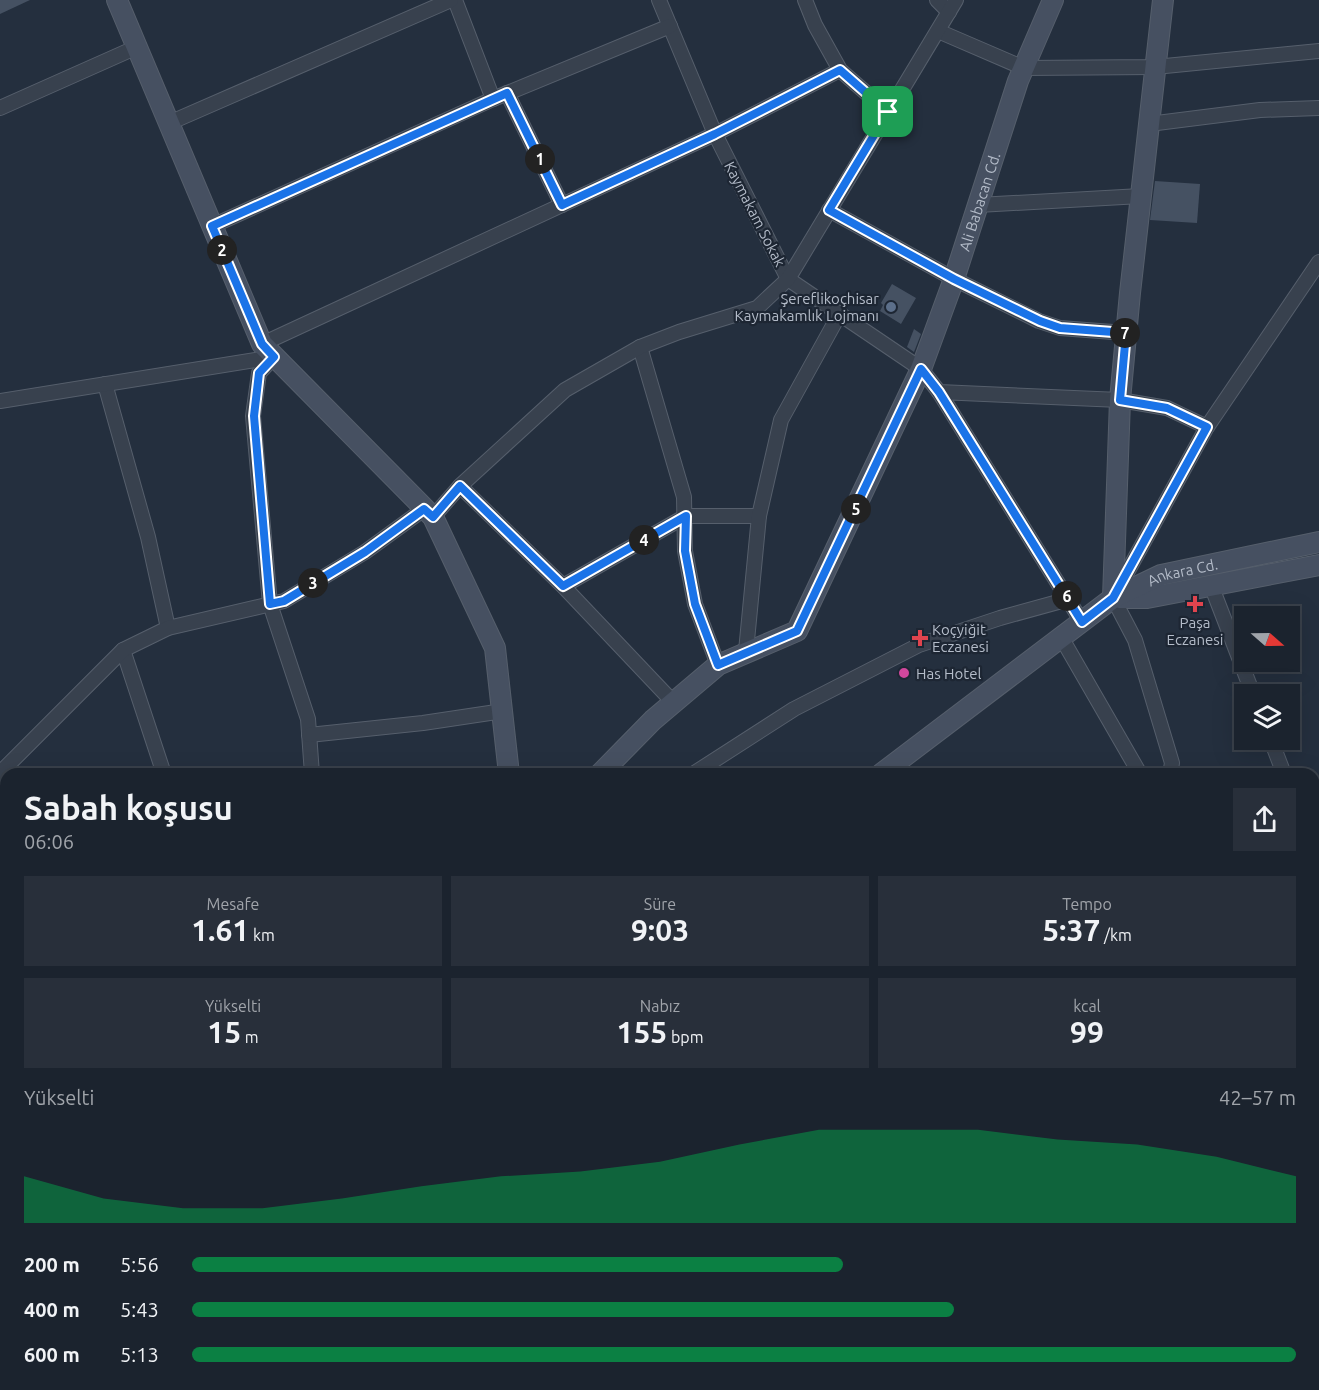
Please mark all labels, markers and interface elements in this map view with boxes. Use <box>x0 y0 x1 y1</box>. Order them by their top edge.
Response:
pin <box>862 86 913 137</box>
icon: arrive <box>871 95 904 128</box>
pin: 1 <box>525 144 555 174</box>
text: 1 <box>535 150 545 168</box>
street label: Ali Babacan Cd. <box>955 150 1003 253</box>
street label: Kaymakam Sokak <box>721 159 789 270</box>
pin: 2 <box>207 235 237 265</box>
text: 2 <box>217 241 227 259</box>
place label: Şereflikoçhisar Kaymakamlık Lojmanı <box>735 290 879 324</box>
marker: Şereflikoçhisar Kaymakamlık Lojmanı <box>884 300 898 314</box>
pin: 7 <box>1110 318 1140 348</box>
text: 7 <box>1120 324 1130 342</box>
pin: 5 <box>841 494 871 524</box>
text: 5 <box>851 500 861 518</box>
pin: 4 <box>629 525 659 555</box>
text: 4 <box>639 531 649 549</box>
street label: Ankara Cd. <box>1144 555 1219 589</box>
pin: 3 <box>298 568 328 598</box>
text: 3 <box>308 574 318 592</box>
pin: 6 <box>1052 581 1082 611</box>
text: 6 <box>1062 587 1072 605</box>
marker: Paşa Eczanesi <box>1188 597 1202 611</box>
north arrow <box>1234 606 1300 672</box>
map controls <box>1234 606 1300 750</box>
place label: Paşa Eczanesi <box>1167 614 1223 648</box>
place label: Koçyiğit Eczanesi <box>932 621 989 655</box>
marker: Koçyiğit Eczanesi <box>913 631 927 645</box>
place label: Has Hotel <box>916 665 981 682</box>
marker: Has Hotel <box>897 666 911 680</box>
button: layers <box>1234 684 1300 750</box>
button: share <box>1233 788 1296 851</box>
text: Sabah koşusu <box>24 789 233 826</box>
text: 06:06 <box>24 830 74 853</box>
text: Mesafe <box>207 895 259 913</box>
text: Süre <box>644 895 676 913</box>
text: Tempo <box>1062 895 1112 913</box>
text: 1.61 <box>191 913 249 947</box>
text: 9:03 <box>631 913 689 947</box>
text: 5:37 <box>1042 913 1100 947</box>
text: km <box>249 926 275 944</box>
text: /km <box>1100 926 1132 944</box>
text: Yükselti <box>205 997 261 1015</box>
text: Nabız <box>640 997 680 1015</box>
text: kcal <box>1073 997 1101 1015</box>
text: 15 <box>207 1015 241 1049</box>
text: 155 <box>617 1015 667 1049</box>
text: 99 <box>1070 1015 1104 1049</box>
text: m <box>241 1028 259 1046</box>
text: bpm <box>667 1028 703 1046</box>
text: Yükselti <box>24 1086 94 1109</box>
text: 42–57 m <box>1219 1086 1296 1109</box>
text: 200 m <box>24 1253 80 1276</box>
text: 5:56 <box>120 1253 159 1276</box>
text: 400 m <box>24 1298 80 1321</box>
text: 5:43 <box>120 1298 159 1321</box>
text: 600 m <box>24 1343 80 1366</box>
text: 5:13 <box>120 1343 159 1366</box>

